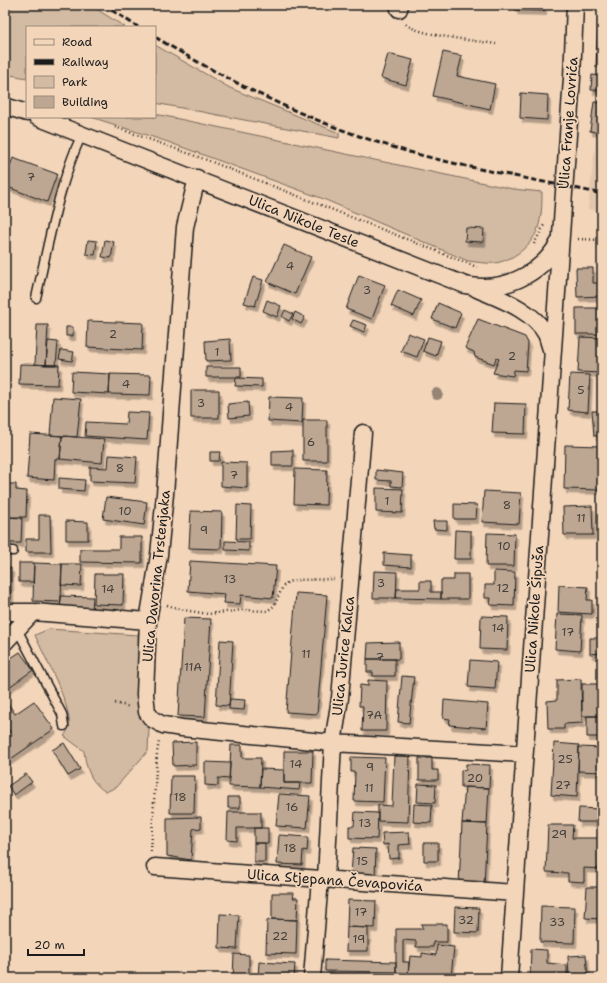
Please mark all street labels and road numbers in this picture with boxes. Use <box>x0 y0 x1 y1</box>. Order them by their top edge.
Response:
street label: Ulica Franje Lovrića <box>554 56 582 190</box>
street label: Ulica Nikole Tesle <box>246 191 362 251</box>
street label: Ulica Davorina Trstenjaka <box>138 489 174 663</box>
street label: Ulica Nikole Šipuša <box>521 545 547 673</box>
street label: Ulica Jurice Kalca <box>328 595 358 717</box>
street label: Ulica Stjepana Čevapovića <box>247 865 424 895</box>

